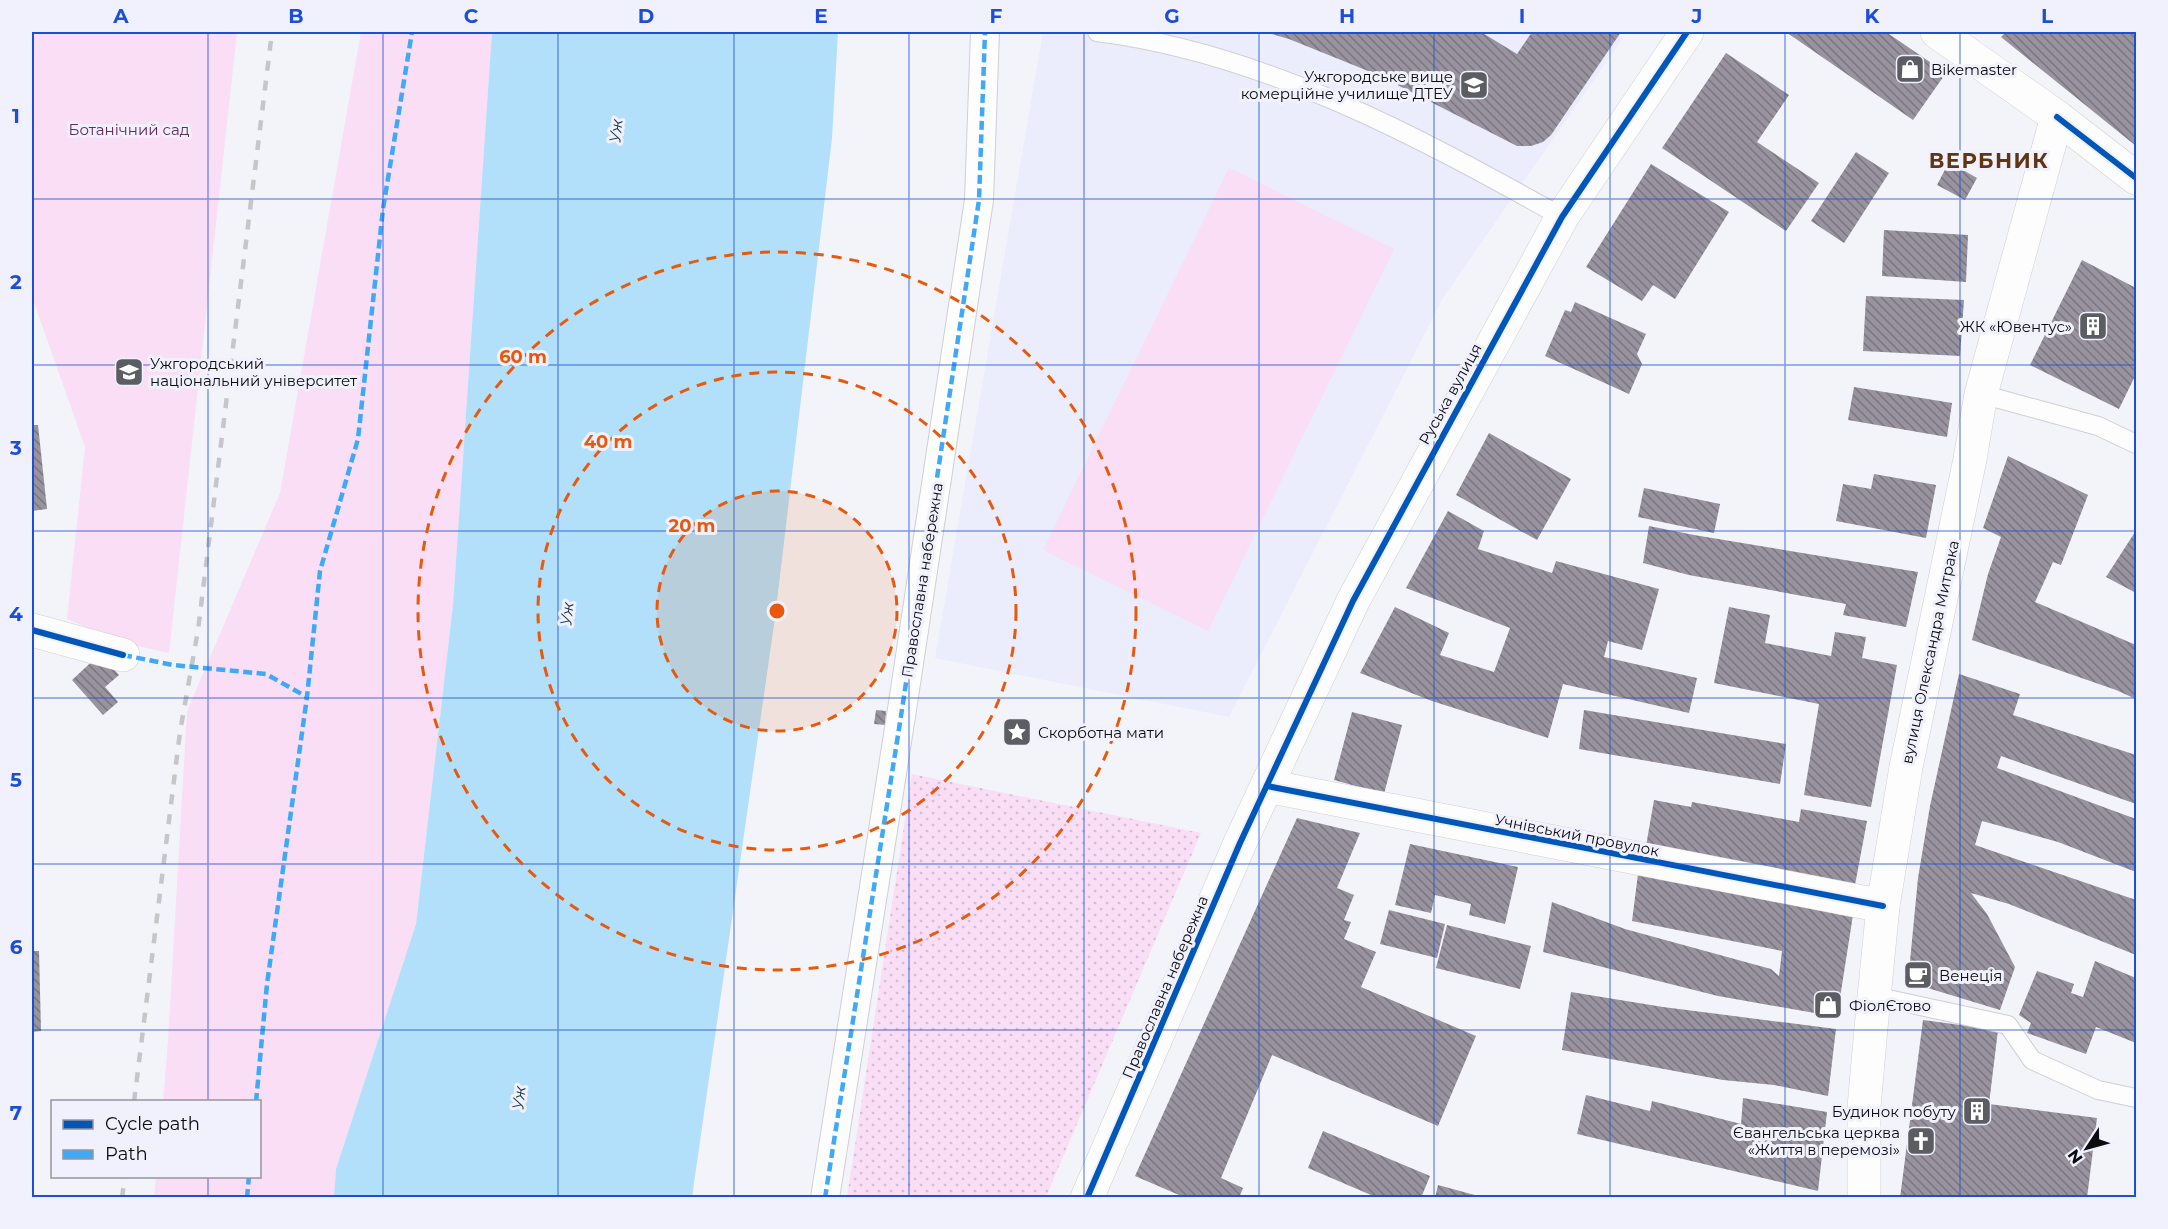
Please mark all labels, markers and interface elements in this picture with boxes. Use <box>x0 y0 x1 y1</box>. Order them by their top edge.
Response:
text: A <box>112 4 129 28</box>
text: B <box>288 4 304 28</box>
text: C <box>464 4 479 28</box>
text: D <box>638 4 654 28</box>
text: E <box>814 4 828 28</box>
text: F <box>990 4 1003 28</box>
text: G <box>1164 4 1180 28</box>
text: H <box>1339 4 1355 28</box>
text: I <box>1519 4 1525 28</box>
text: J <box>1691 4 1702 28</box>
text: K <box>1865 4 1881 28</box>
text: L <box>2041 4 2053 28</box>
shop icon: Bikemaster <box>1894 53 1926 85</box>
place label: Bikemaster <box>1931 60 2017 79</box>
place label: Ужгородське вище комерційне училище ДТЕУ <box>1241 67 1454 103</box>
school or university icon: Ужгородське вище комерційне училище ДТЕУ <box>1458 69 1490 101</box>
text: 1 <box>12 104 20 128</box>
water label: Уж <box>605 118 627 144</box>
park label: Ботанічний сад <box>69 120 190 139</box>
district label: ВЕРБНИК <box>1929 148 2049 173</box>
text: 2 <box>10 270 22 294</box>
building icon: ЖК «Ювентус» <box>2077 310 2109 342</box>
place label: ЖК «Ювентус» <box>1960 317 2072 336</box>
street label: Руська вулиця <box>1414 340 1486 448</box>
text: 60 m <box>499 346 547 368</box>
place label: Ужгородський національний університет <box>150 354 358 390</box>
school or university icon: Ужгородський національний університет <box>113 356 145 388</box>
text: 40 m <box>584 431 632 453</box>
text: 3 <box>9 436 22 460</box>
street label: Православна набережна <box>897 481 947 679</box>
text: 20 m <box>669 515 715 537</box>
street label: вулиця Олександра Митрака <box>1897 538 1963 766</box>
water label: Уж <box>556 601 578 627</box>
centre of rings <box>767 601 787 621</box>
text: 4 <box>9 602 23 626</box>
place icon: Скорботна мати <box>1001 716 1033 748</box>
place label: Скорботна мати <box>1038 723 1164 742</box>
text: 5 <box>10 768 22 792</box>
street label: Учнівський провулок <box>1493 810 1661 860</box>
street label: Православна набережна <box>1118 893 1212 1081</box>
text: 6 <box>10 935 23 959</box>
cafe icon: Венеція <box>1902 959 1934 991</box>
place label: Венеція <box>1939 966 2002 985</box>
shop icon: ФіолЄтово <box>1812 989 1844 1021</box>
place label: ФіолЄтово <box>1849 996 1931 1015</box>
water label: Уж <box>508 1085 530 1111</box>
building icon: Будинок побуту <box>1961 1095 1993 1127</box>
legend <box>51 1100 261 1178</box>
text: 7 <box>10 1101 22 1125</box>
place label: Будинок побуту <box>1832 1102 1957 1121</box>
text: Cycle path <box>105 1113 200 1135</box>
north arrow <box>2057 1118 2117 1178</box>
place label: Євангельська церква «Життя в перемозі» <box>1733 1123 1900 1159</box>
church icon: Євангельська церква «Життя в перемозі» <box>1905 1125 1937 1157</box>
text: Path <box>105 1143 148 1165</box>
text: N <box>2064 1146 2087 1167</box>

